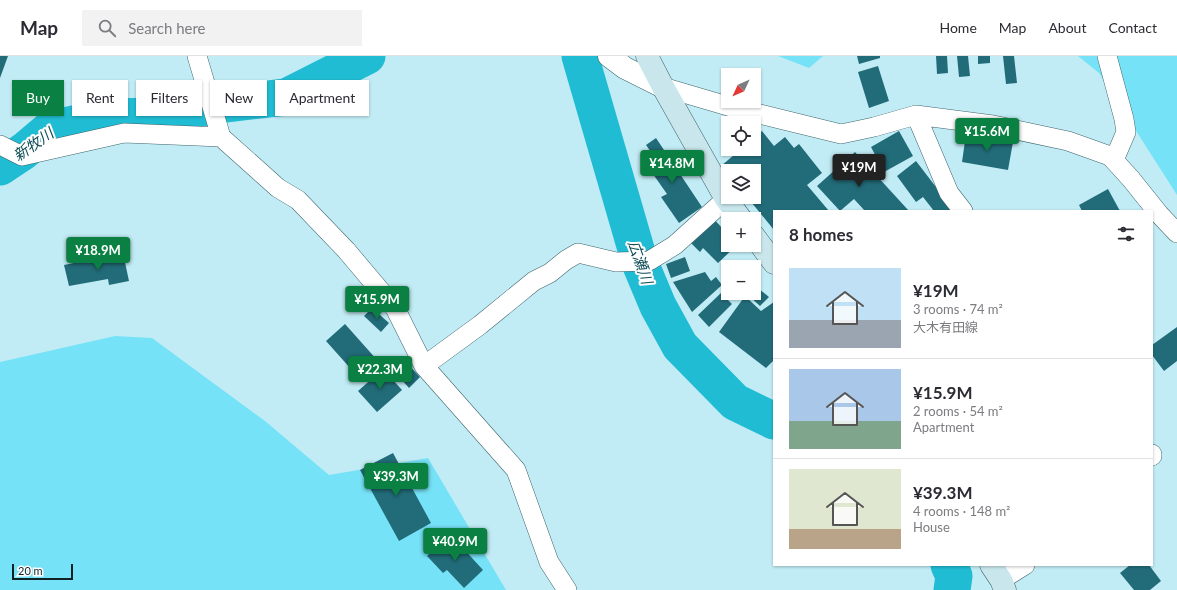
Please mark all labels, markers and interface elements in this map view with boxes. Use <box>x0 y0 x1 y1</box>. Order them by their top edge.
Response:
search box <box>82 10 362 46</box>
text: Map <box>20 16 58 39</box>
icon: search <box>96 17 118 39</box>
text: Search here <box>128 19 206 37</box>
text: Home <box>939 19 977 36</box>
text: Map <box>999 19 1026 36</box>
text: About <box>1048 19 1086 36</box>
text: Contact <box>1108 19 1157 36</box>
north arrow <box>721 68 761 108</box>
map controls <box>721 68 761 300</box>
chip: Buy <box>12 80 64 116</box>
chip: Rent <box>72 80 128 116</box>
chip: Filters <box>136 80 202 116</box>
chip: New <box>210 80 267 116</box>
chip: Apartment <box>275 80 369 116</box>
button: locate <box>721 116 761 156</box>
pin: ¥15.6M <box>954 118 1020 152</box>
water label: 新牧川 <box>9 123 58 164</box>
text: ¥15.6M <box>964 123 1010 139</box>
pin: ¥14.8M <box>639 150 705 184</box>
pin: ¥19M <box>835 154 883 188</box>
text: ¥14.8M <box>649 155 695 171</box>
text: ¥19M <box>842 159 876 175</box>
button: layers <box>721 164 761 204</box>
button: + <box>721 212 761 252</box>
icon: filters <box>1115 223 1137 245</box>
text: 8 homes <box>789 224 853 245</box>
pin: ¥18.9M <box>65 237 131 271</box>
water label: 広瀬川 <box>625 238 657 288</box>
text: ¥18.9M <box>75 242 121 258</box>
button: − <box>721 260 761 300</box>
text: ¥19M <box>913 280 959 301</box>
icon: home <box>821 284 869 332</box>
pin: ¥15.9M <box>344 286 410 320</box>
text: ¥15.9M <box>354 291 400 307</box>
text: 3 rooms · 74 m² <box>913 301 1003 317</box>
text: 大木有田線 <box>913 319 978 335</box>
pin: ¥22.3M <box>347 356 413 390</box>
text: ¥22.3M <box>357 361 403 377</box>
text: ¥15.9M <box>913 382 973 403</box>
icon: home <box>821 385 869 433</box>
text: 2 rooms · 54 m² <box>913 403 1003 419</box>
text: Apartment <box>913 419 974 435</box>
pin: ¥39.3M <box>363 463 429 497</box>
text: ¥39.3M <box>373 468 419 484</box>
text: ¥39.3M <box>913 482 973 503</box>
icon: home <box>821 485 869 533</box>
text: 4 rooms · 148 m² <box>913 503 1010 519</box>
text: House <box>913 519 950 535</box>
pin: ¥40.9M <box>422 528 488 562</box>
text: ¥40.9M <box>432 533 478 549</box>
scale bar <box>12 562 73 581</box>
text: 20 m <box>18 564 43 577</box>

